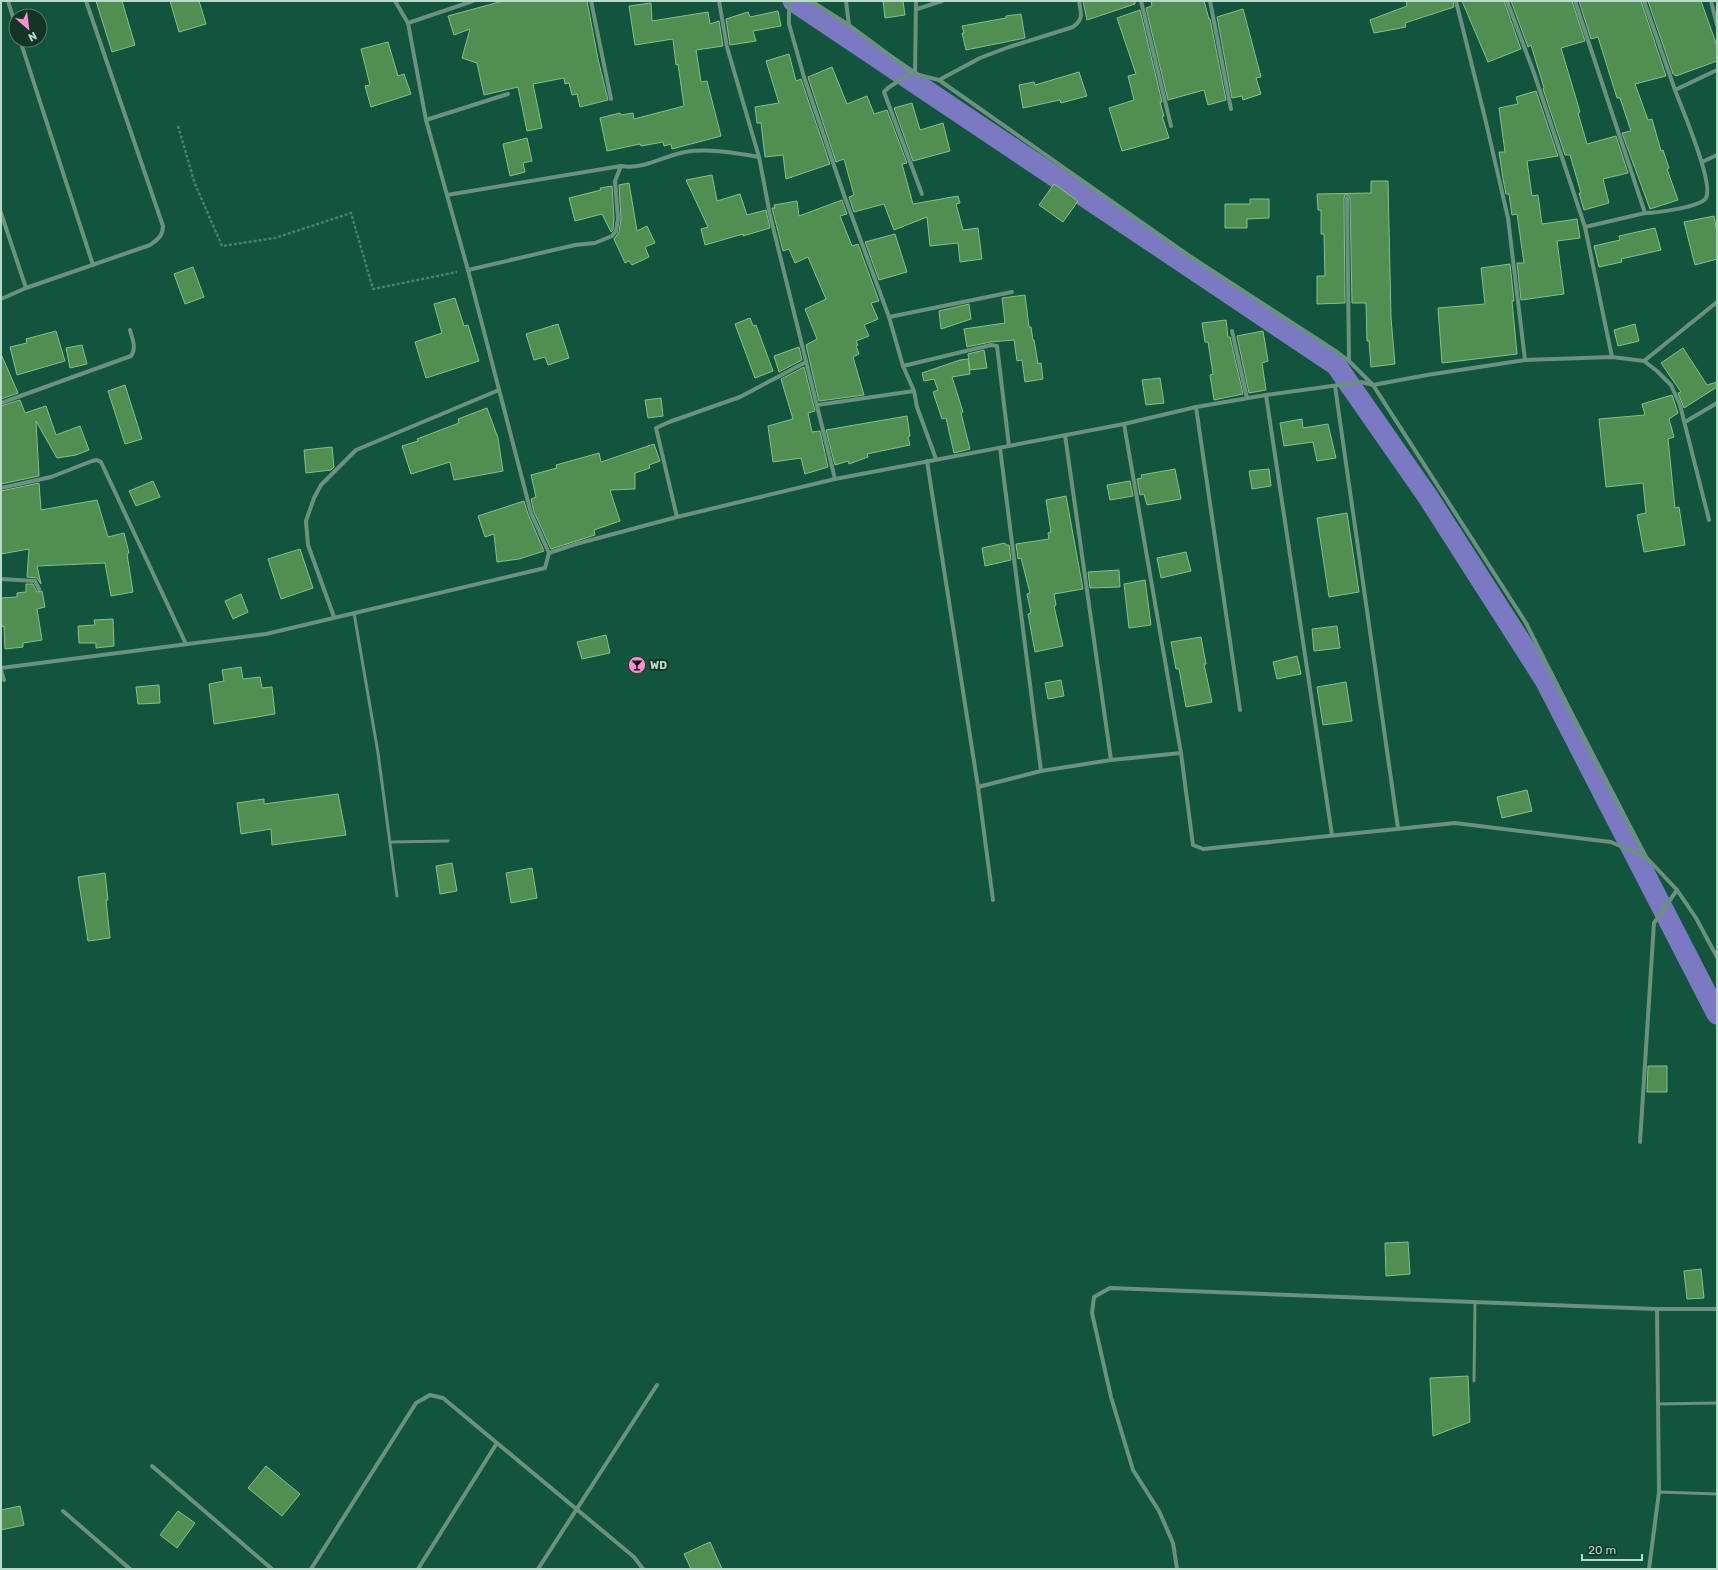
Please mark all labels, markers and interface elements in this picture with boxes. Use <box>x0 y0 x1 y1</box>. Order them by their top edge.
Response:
north arrow <box>8 8 48 48</box>
text: N <box>26 29 39 44</box>
bar icon: WD <box>627 655 647 675</box>
place label: WD <box>650 659 667 672</box>
scale bar <box>1582 1536 1642 1562</box>
text: 20 m <box>1588 1543 1616 1557</box>

